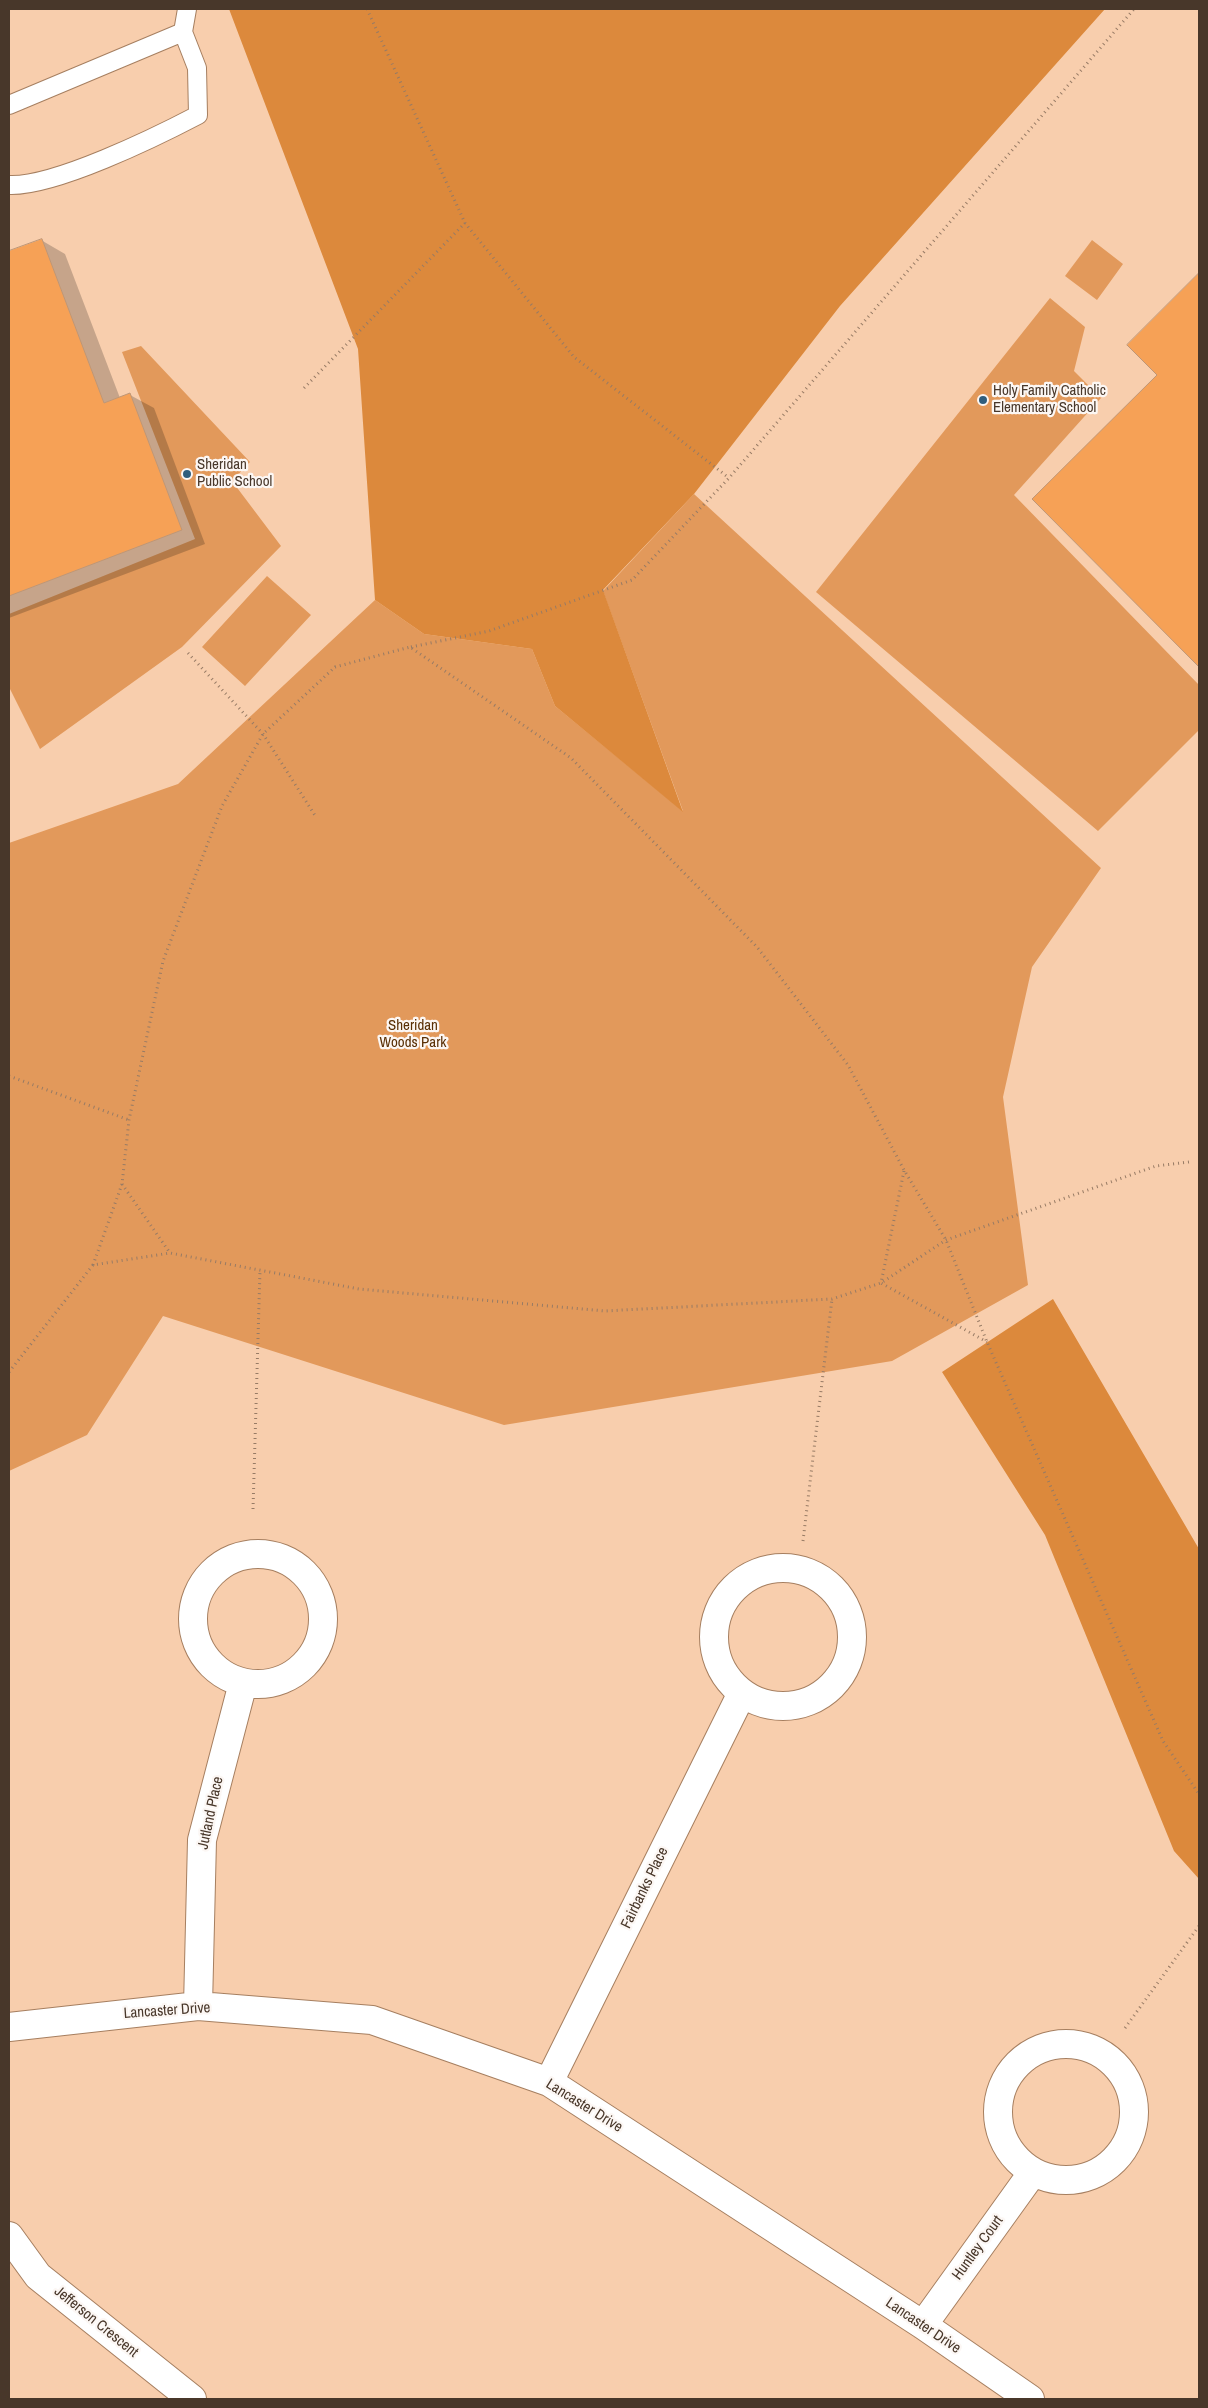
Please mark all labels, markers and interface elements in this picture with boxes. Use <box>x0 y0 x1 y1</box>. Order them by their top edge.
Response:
place label: Holy Family Catholic Elementary School <box>993 382 1106 417</box>
marker: Holy Family Catholic Elementary School <box>977 394 989 406</box>
place label: Sheridan Public School <box>197 456 272 491</box>
marker: Sheridan Public School <box>181 468 193 480</box>
park label: Sheridan Woods Park <box>380 1017 446 1052</box>
street label: Jutland Place <box>195 1775 227 1851</box>
street label: Fairbanks Place <box>618 1844 672 1932</box>
street label: Lancaster Drive <box>123 1999 211 2023</box>
street label: Lancaster Drive <box>542 2075 626 2137</box>
street label: Huntley Court <box>949 2212 1007 2284</box>
street label: Jefferson Crescent <box>50 2283 142 2361</box>
street label: Lancaster Drive <box>882 2294 964 2358</box>

